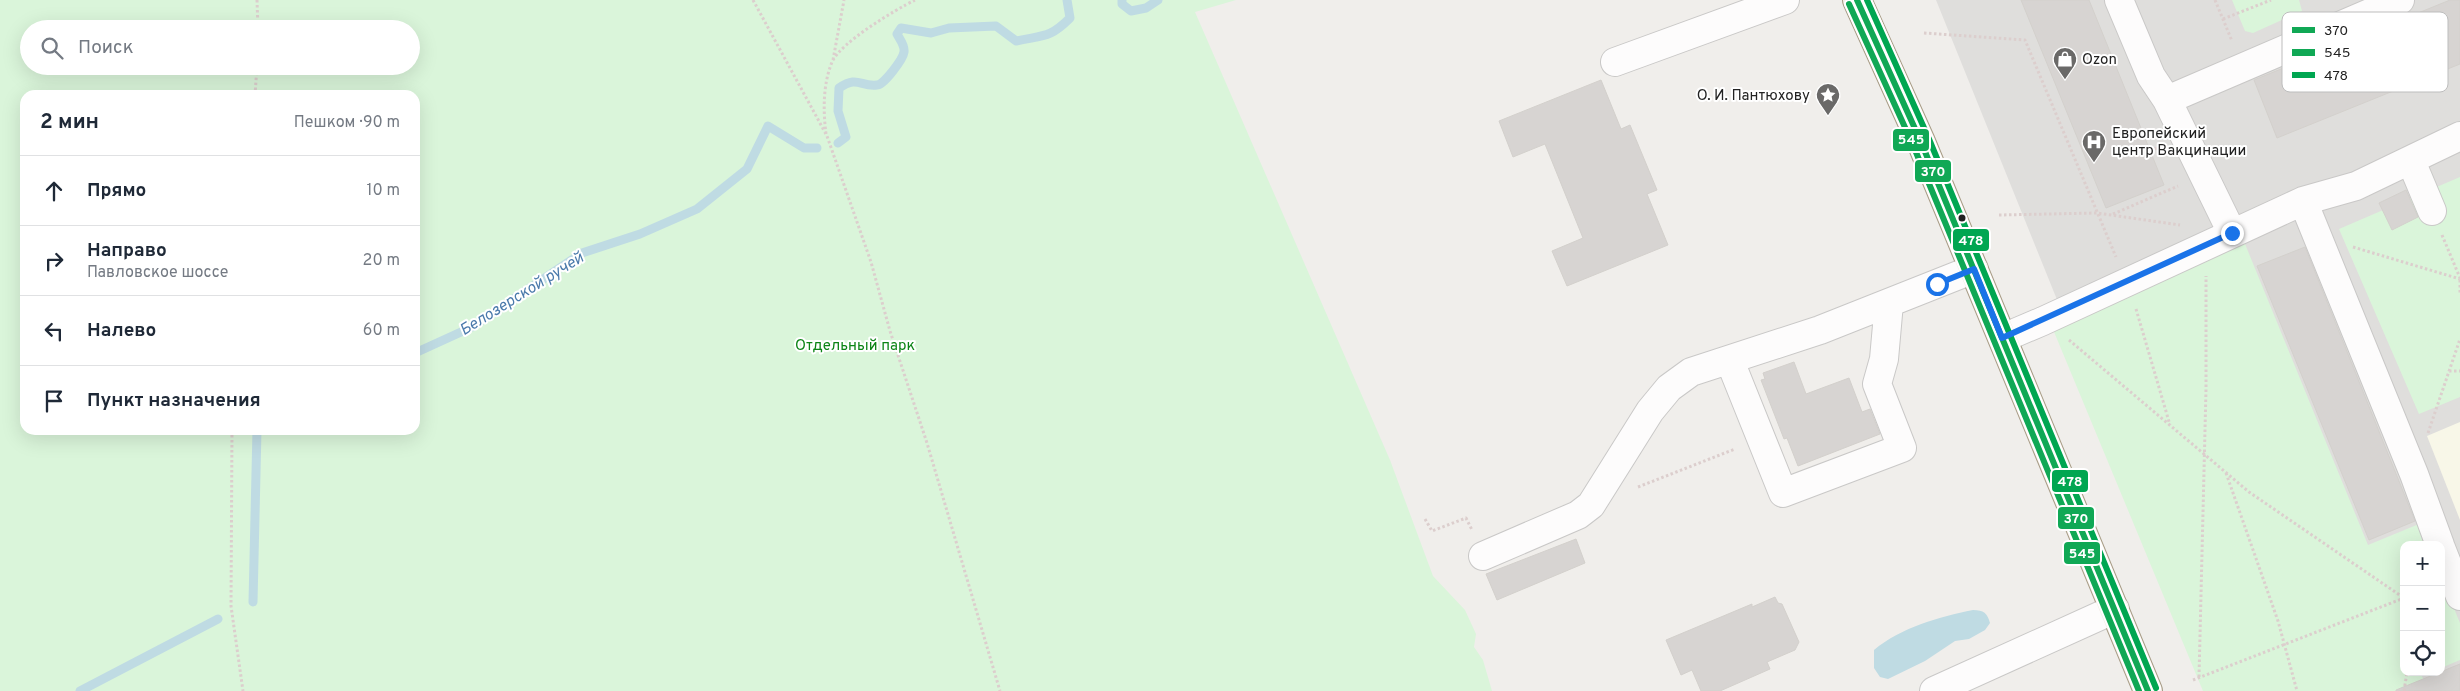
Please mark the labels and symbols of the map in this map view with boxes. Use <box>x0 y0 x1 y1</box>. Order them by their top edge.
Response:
legend <box>2282 12 2448 92</box>
text: 370 <box>2324 23 2348 40</box>
text: 545 <box>2324 45 2350 62</box>
shop icon: Ozon <box>2052 46 2078 80</box>
place label: Ozon <box>2082 51 2117 70</box>
text: 478 <box>2324 68 2348 85</box>
place icon: О. И. Пантюхову <box>1815 82 1841 116</box>
place label: О. И. Пантюхову <box>1697 87 1810 106</box>
place label: Европейский центр Вакцинации <box>2112 125 2246 161</box>
line badge: 545 <box>1892 128 1930 152</box>
hospital icon: Европейский центр Вакцинации <box>2081 129 2107 163</box>
text: 545 <box>1898 132 1924 149</box>
line badge: 370 <box>1914 159 1952 183</box>
text: 370 <box>1921 164 1945 181</box>
unlabelled marker <box>1957 213 1967 223</box>
route end <box>2221 222 2244 245</box>
line badge: 478 <box>1952 228 1990 252</box>
text: 478 <box>1959 233 1983 250</box>
water label: Белозерской ручей <box>456 248 588 341</box>
route start <box>1926 273 1949 296</box>
park label: Отдельный парк <box>795 337 915 356</box>
line badge: 478 <box>2051 469 2089 493</box>
text: 478 <box>2058 474 2082 491</box>
line badge: 370 <box>2057 506 2095 530</box>
text: 370 <box>2064 511 2088 528</box>
line badge: 545 <box>2063 541 2101 565</box>
text: 545 <box>2069 546 2095 563</box>

